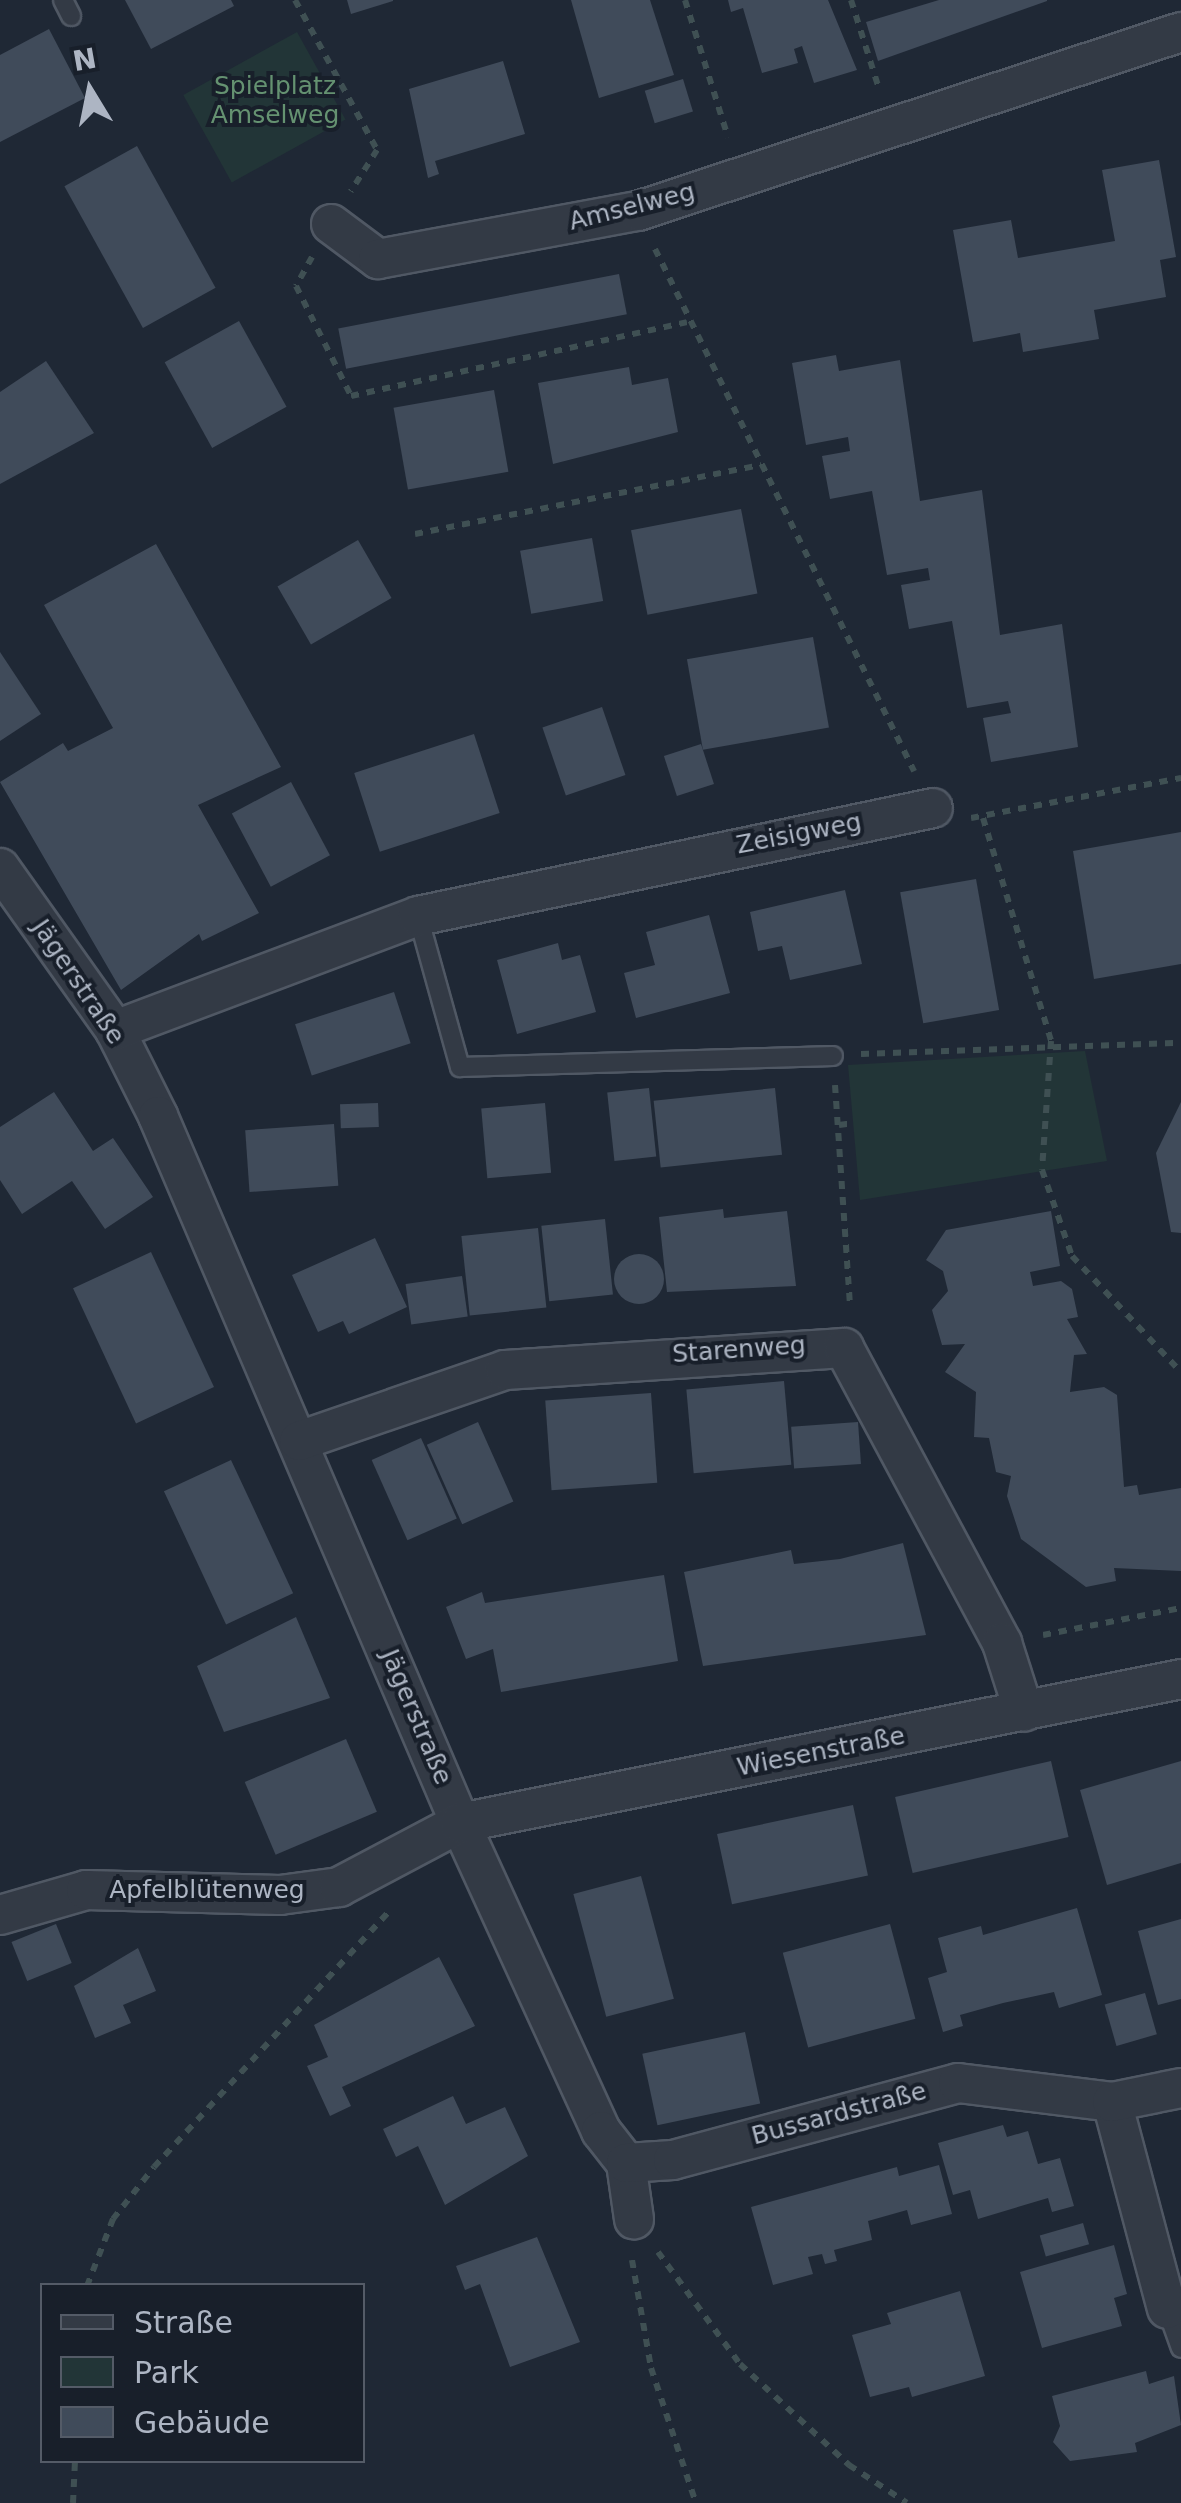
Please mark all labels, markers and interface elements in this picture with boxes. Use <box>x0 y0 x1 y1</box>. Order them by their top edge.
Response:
north arrow <box>40 40 140 140</box>
text: N <box>70 42 99 78</box>
park label: Spielplatz Amselweg <box>211 72 339 131</box>
street label: Amselweg <box>566 177 698 237</box>
street label: Zeisigweg <box>734 807 864 861</box>
street label: Jägerstraße <box>25 914 131 1050</box>
street label: Starenweg <box>671 1330 807 1370</box>
street label: Jägerstraße <box>374 1645 458 1789</box>
street label: Wiesenstraße <box>735 1721 907 1783</box>
street label: Apfelblütenweg <box>109 1875 305 1905</box>
street label: Bussardstraße <box>748 2076 930 2152</box>
legend <box>40 2283 365 2463</box>
text: Straße <box>134 2305 233 2340</box>
text: Park <box>134 2355 199 2390</box>
text: Gebäude <box>134 2405 270 2440</box>

